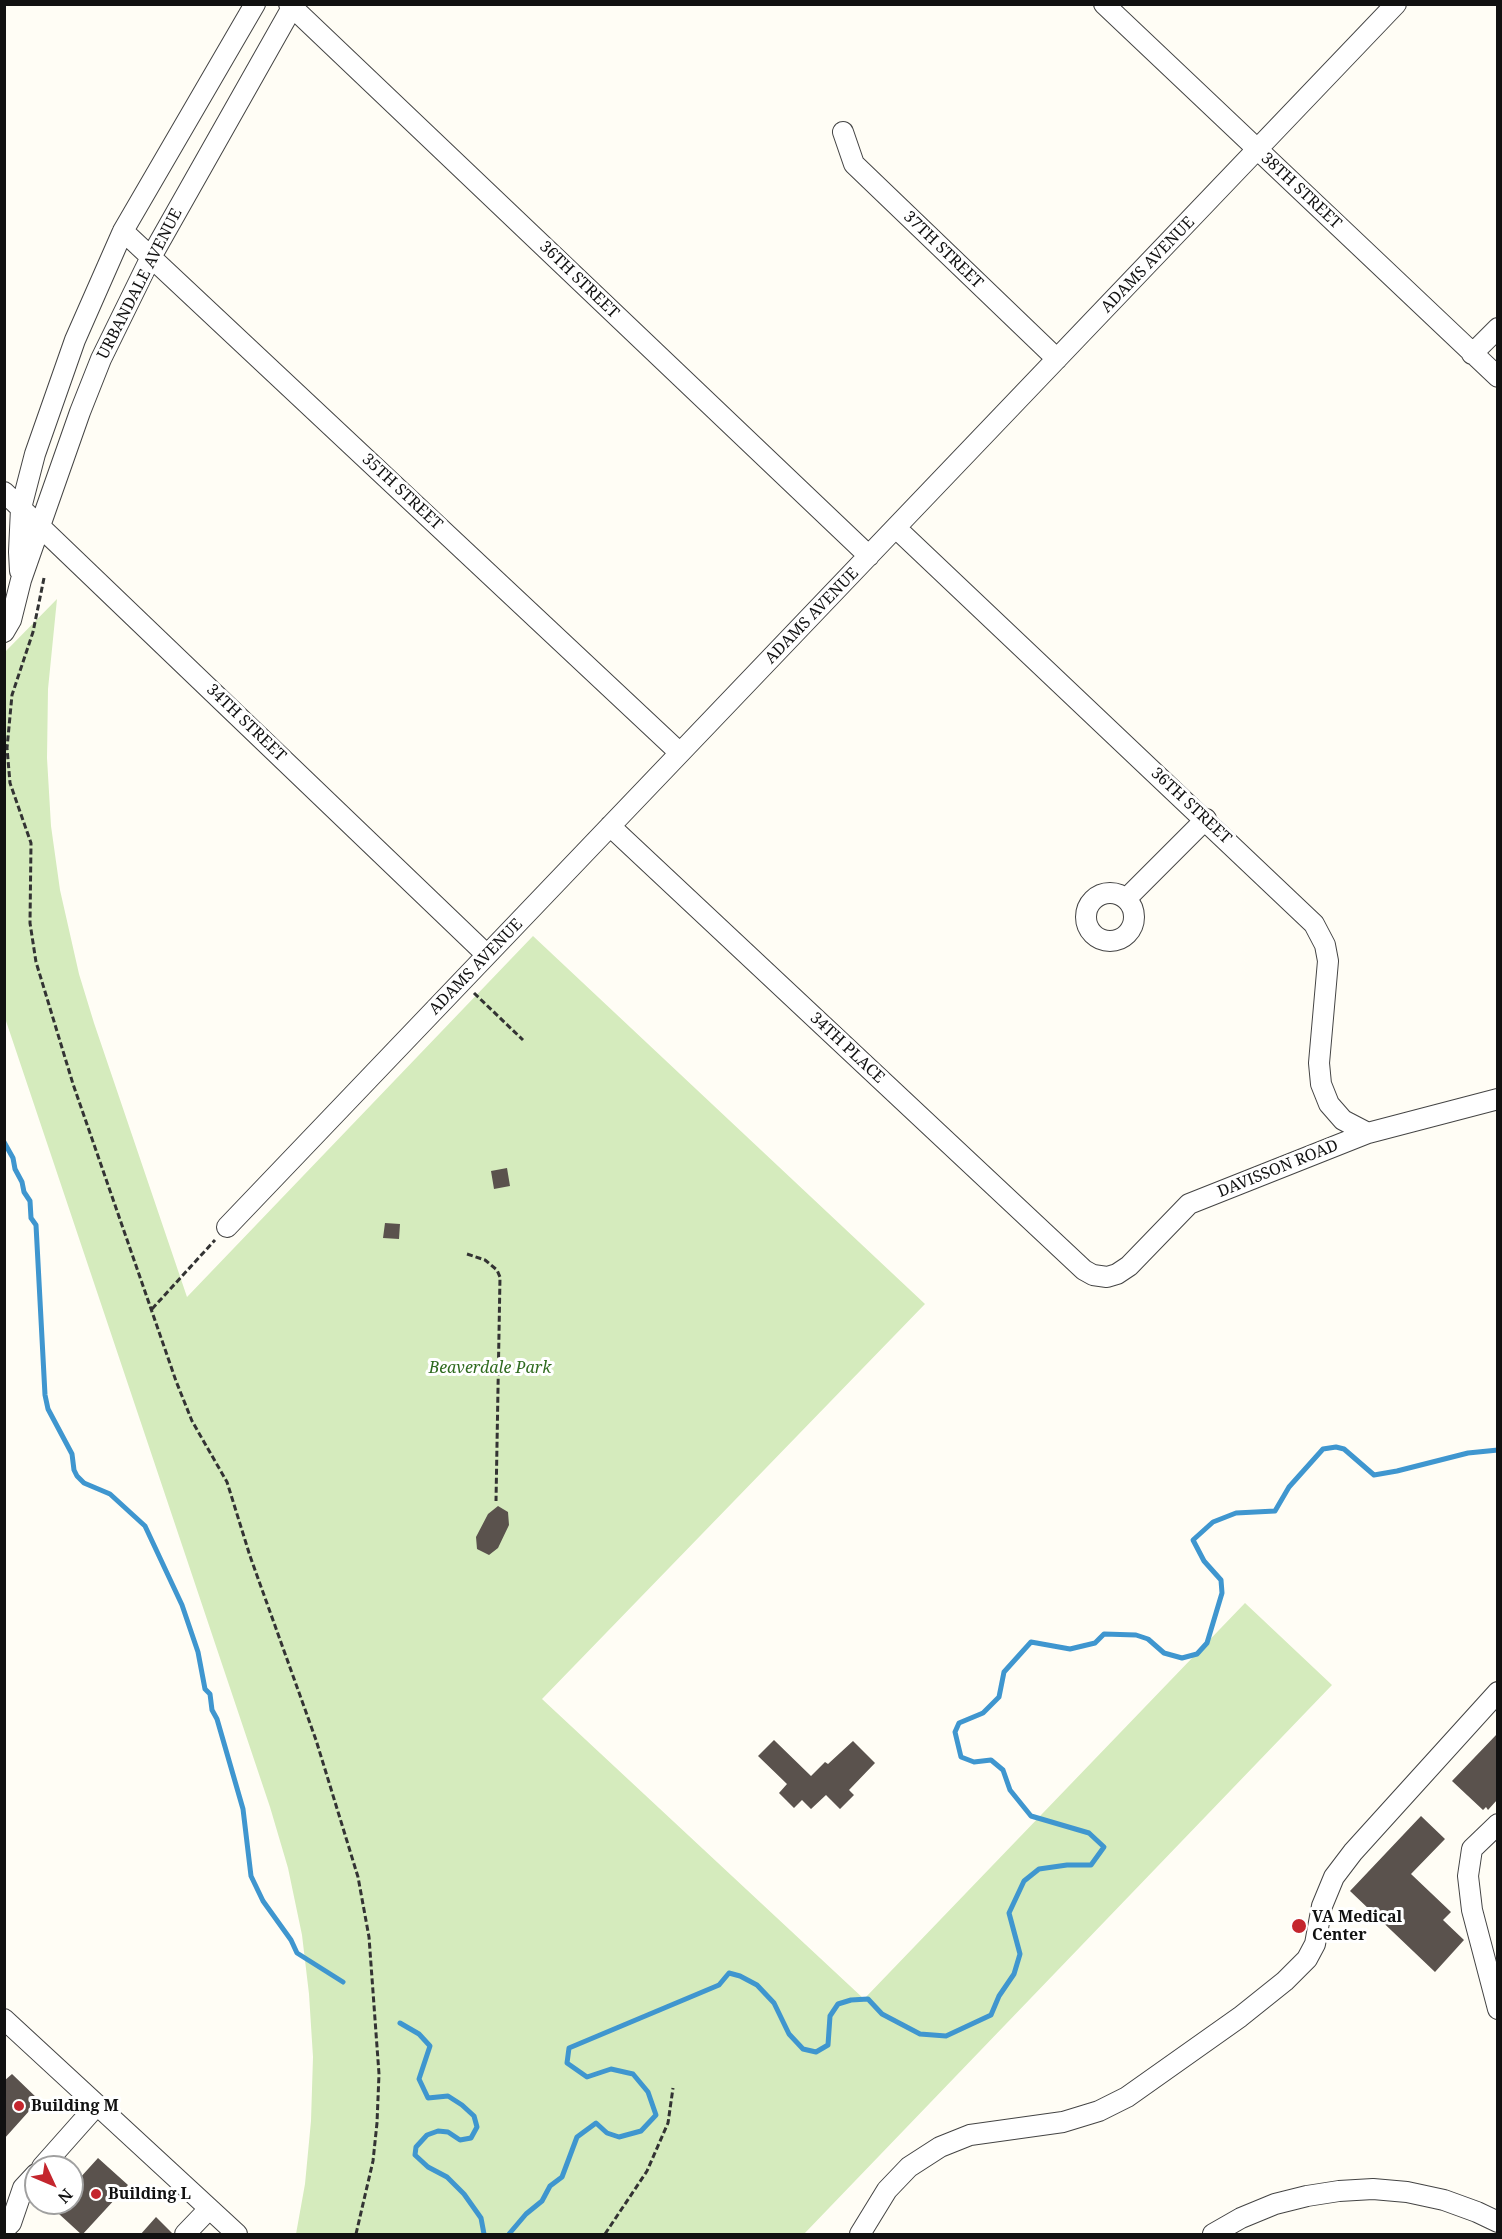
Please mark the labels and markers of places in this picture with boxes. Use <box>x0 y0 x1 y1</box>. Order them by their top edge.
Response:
place label: VA Medical Center <box>1312 1907 1402 1945</box>
marker: VA Medical Center <box>1290 1917 1308 1935</box>
place label: Building M <box>31 2096 119 2116</box>
marker: Building M <box>12 2099 26 2113</box>
place label: Building L <box>108 2184 191 2204</box>
marker: Building L <box>89 2187 103 2201</box>

